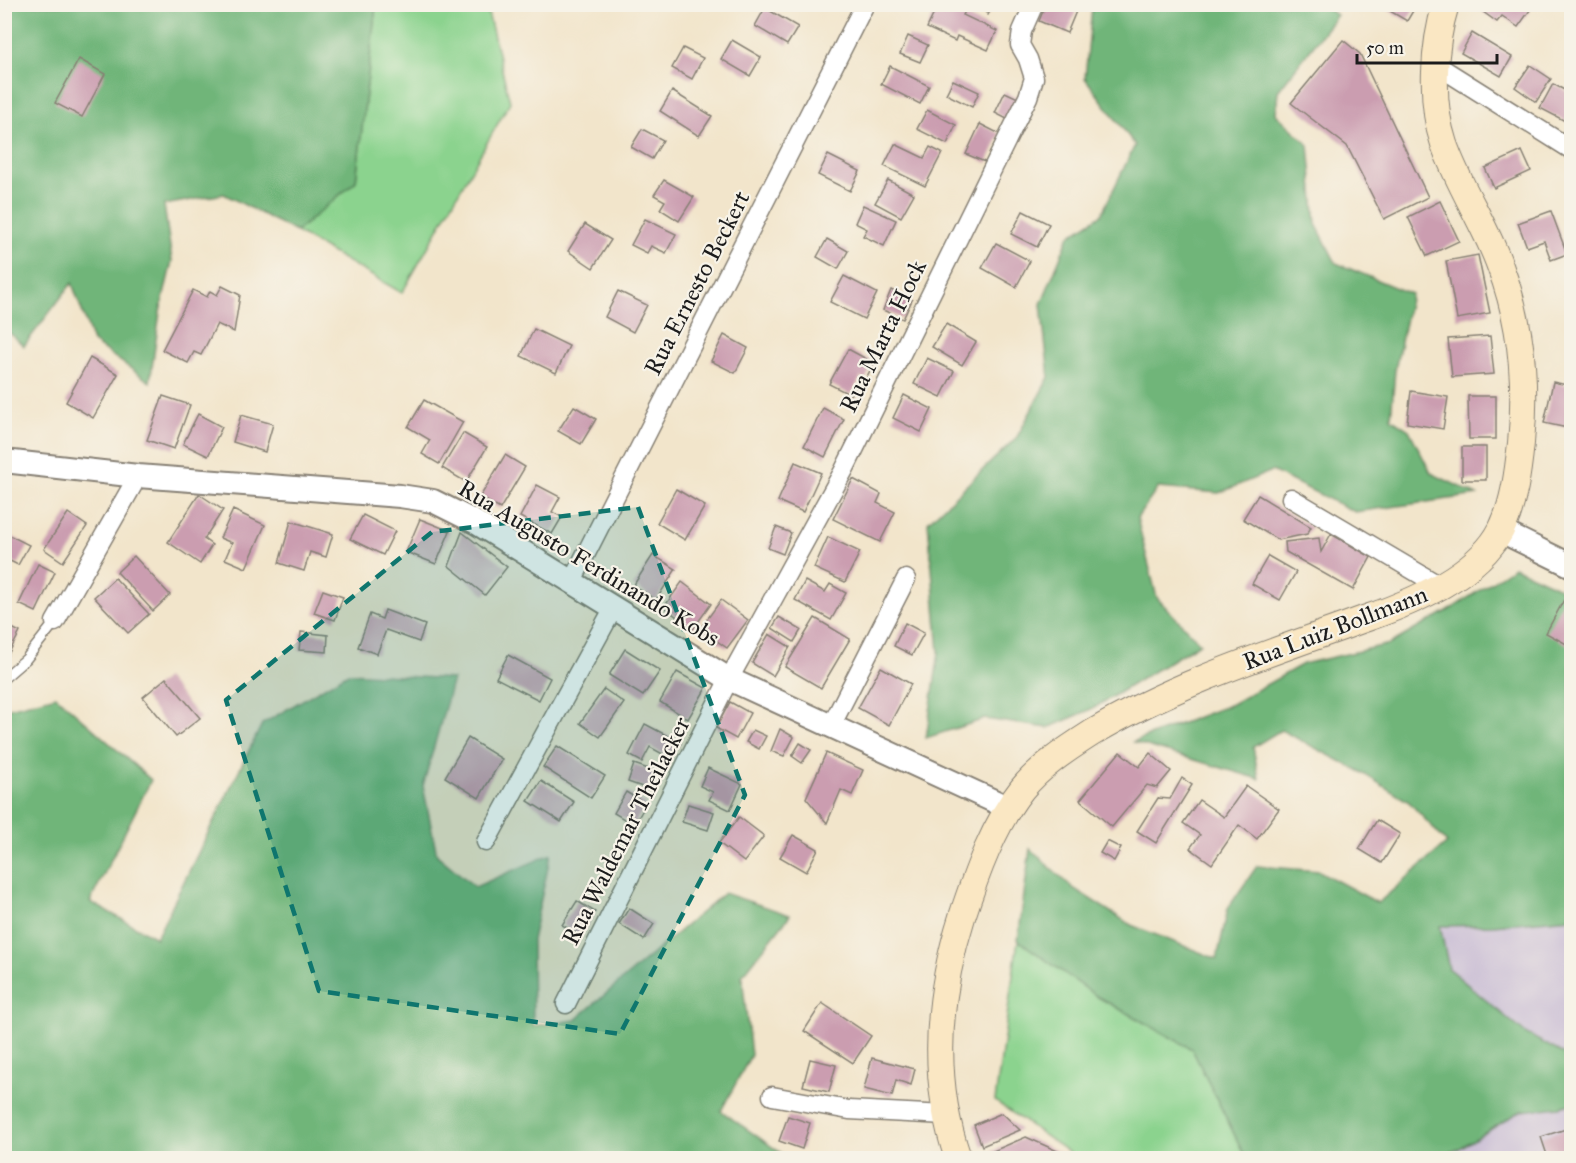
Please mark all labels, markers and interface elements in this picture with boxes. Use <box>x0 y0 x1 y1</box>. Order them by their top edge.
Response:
scale bar <box>1357 27 1496 65</box>
text: 50 m <box>1366 37 1404 59</box>
street label: Rua Ernesto Beckert <box>638 185 757 380</box>
street label: Rua Marta Hock <box>833 254 933 417</box>
street label: Rua Augusto Ferdinando Kobs <box>453 473 725 653</box>
street label: Rua Luiz Bollmann <box>1238 579 1432 677</box>
street label: Rua Waldemar Theilacker <box>555 712 697 950</box>

